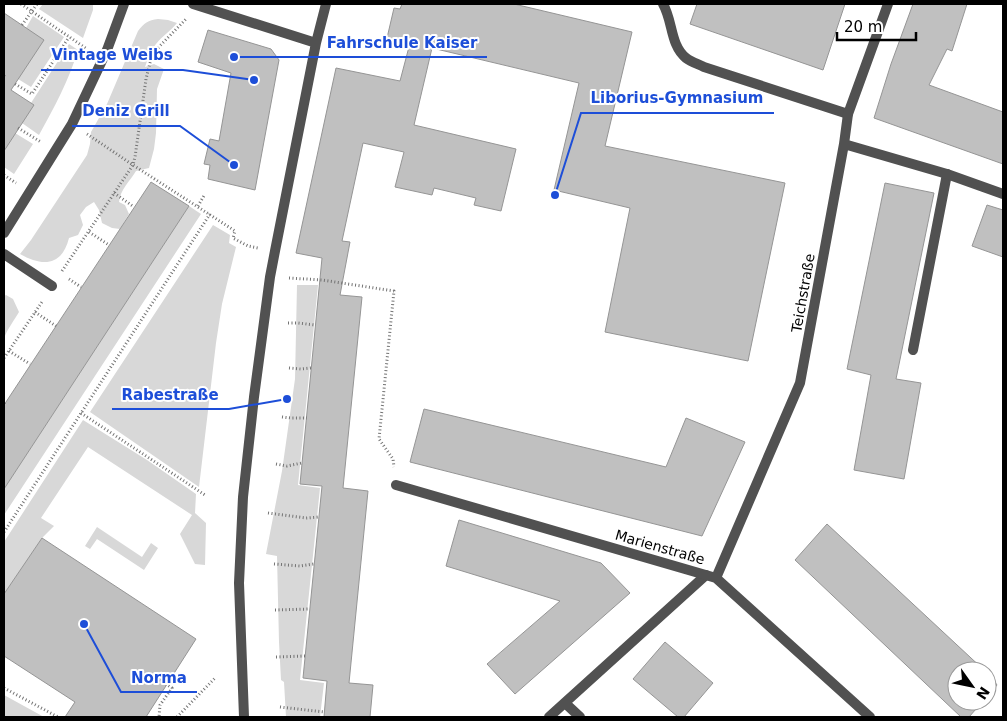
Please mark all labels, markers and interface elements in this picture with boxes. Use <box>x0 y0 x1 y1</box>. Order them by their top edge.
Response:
scale bar <box>837 10 916 42</box>
text: 20 m <box>844 18 882 36</box>
callout: Fahrschule Kaiser <box>317 27 487 57</box>
text: Fahrschule Kaiser <box>327 34 478 52</box>
callout: Vintage Weibs <box>41 40 183 70</box>
text: Vintage Weibs <box>51 46 173 64</box>
callout: Liborius-Gymnasium <box>581 83 774 113</box>
text: Liborius-Gymnasium <box>590 89 764 107</box>
callout: Deniz Grill <box>72 96 180 126</box>
text: Deniz Grill <box>82 102 170 120</box>
street label: Teichstraße <box>788 252 818 335</box>
callout: Rabestraße <box>112 379 229 409</box>
text: Rabestraße <box>121 386 219 404</box>
street label: Marienstraße <box>613 527 707 567</box>
north arrow <box>947 661 997 711</box>
callout: Norma <box>121 662 197 692</box>
text: Norma <box>131 669 187 687</box>
text: N <box>973 684 993 702</box>

